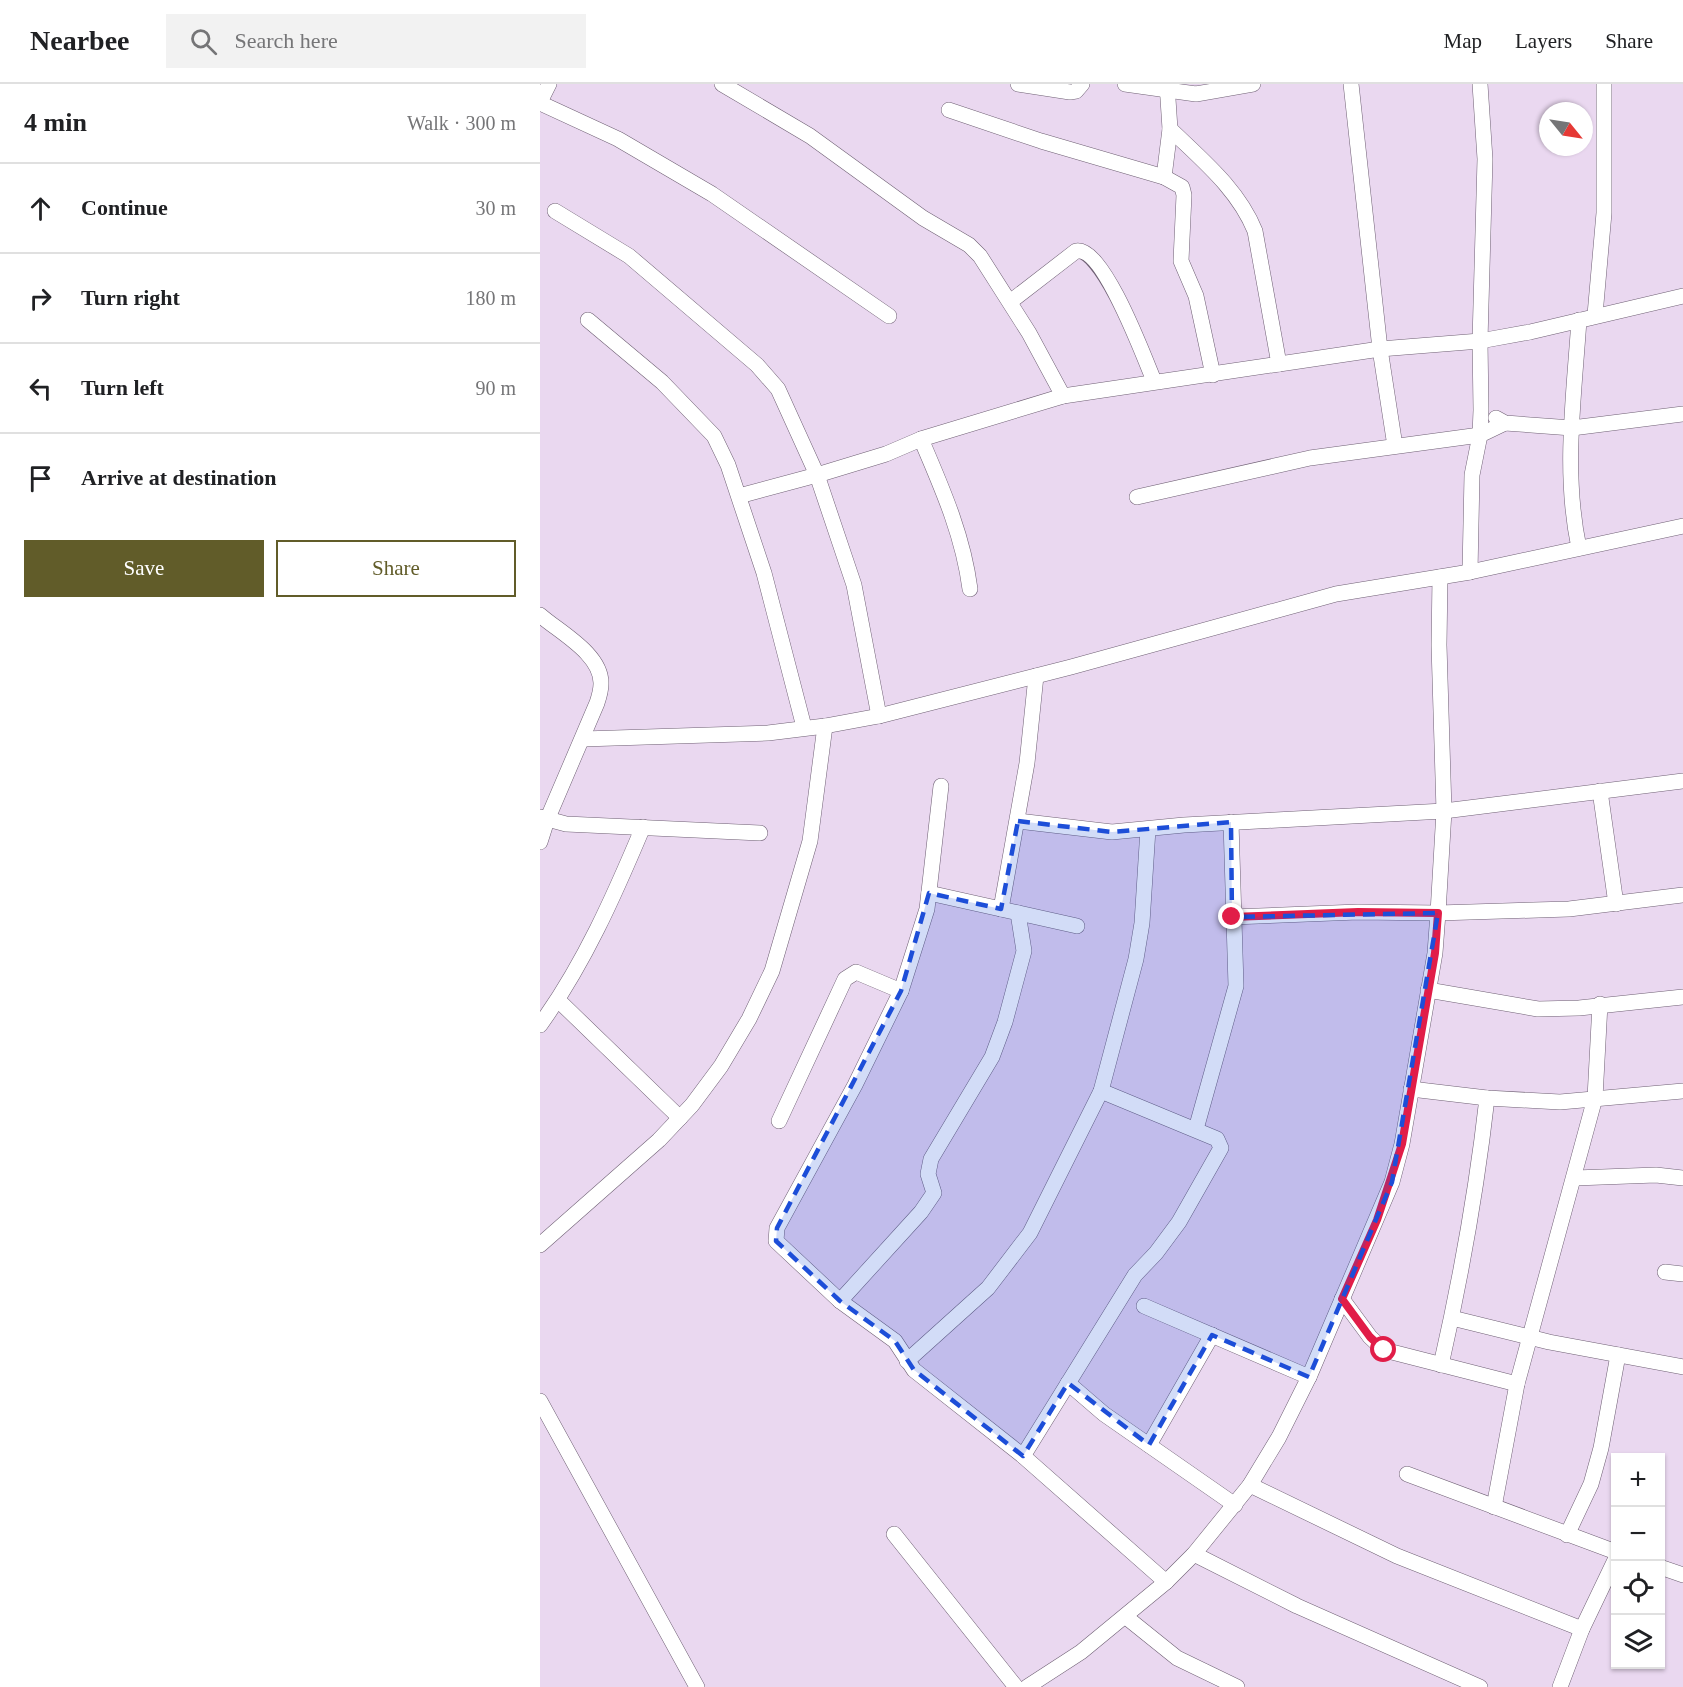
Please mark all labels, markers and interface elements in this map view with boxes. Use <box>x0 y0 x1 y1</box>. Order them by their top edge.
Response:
search box <box>166 14 586 68</box>
text: Nearbee <box>30 25 130 56</box>
icon: search <box>187 25 220 58</box>
text: Search here <box>235 28 338 53</box>
text: Map <box>1444 29 1482 53</box>
text: Layers <box>1515 29 1572 53</box>
text: Share <box>1605 29 1653 53</box>
north arrow <box>1539 102 1593 156</box>
text: 4 min <box>24 108 87 137</box>
text: Walk · 300 m <box>407 112 516 134</box>
icon: ahead <box>24 192 57 225</box>
text: Continue <box>81 195 168 220</box>
text: 30 m <box>475 197 516 219</box>
icon: right <box>24 282 57 315</box>
text: Turn right <box>81 285 180 310</box>
text: 180 m <box>465 287 516 309</box>
icon: left <box>24 372 57 405</box>
text: Turn left <box>81 375 164 400</box>
text: 90 m <box>475 377 516 399</box>
icon: arrive <box>24 462 57 495</box>
text: Arrive at destination <box>81 465 277 490</box>
button: Save <box>24 540 264 597</box>
button: Share <box>276 540 516 597</box>
route end <box>1218 903 1244 929</box>
route start <box>1370 1336 1396 1362</box>
map controls <box>1611 1453 1665 1669</box>
button: + <box>1611 1453 1665 1507</box>
button: − <box>1611 1507 1665 1561</box>
button: locate <box>1611 1561 1665 1615</box>
button: layers <box>1611 1615 1665 1669</box>

